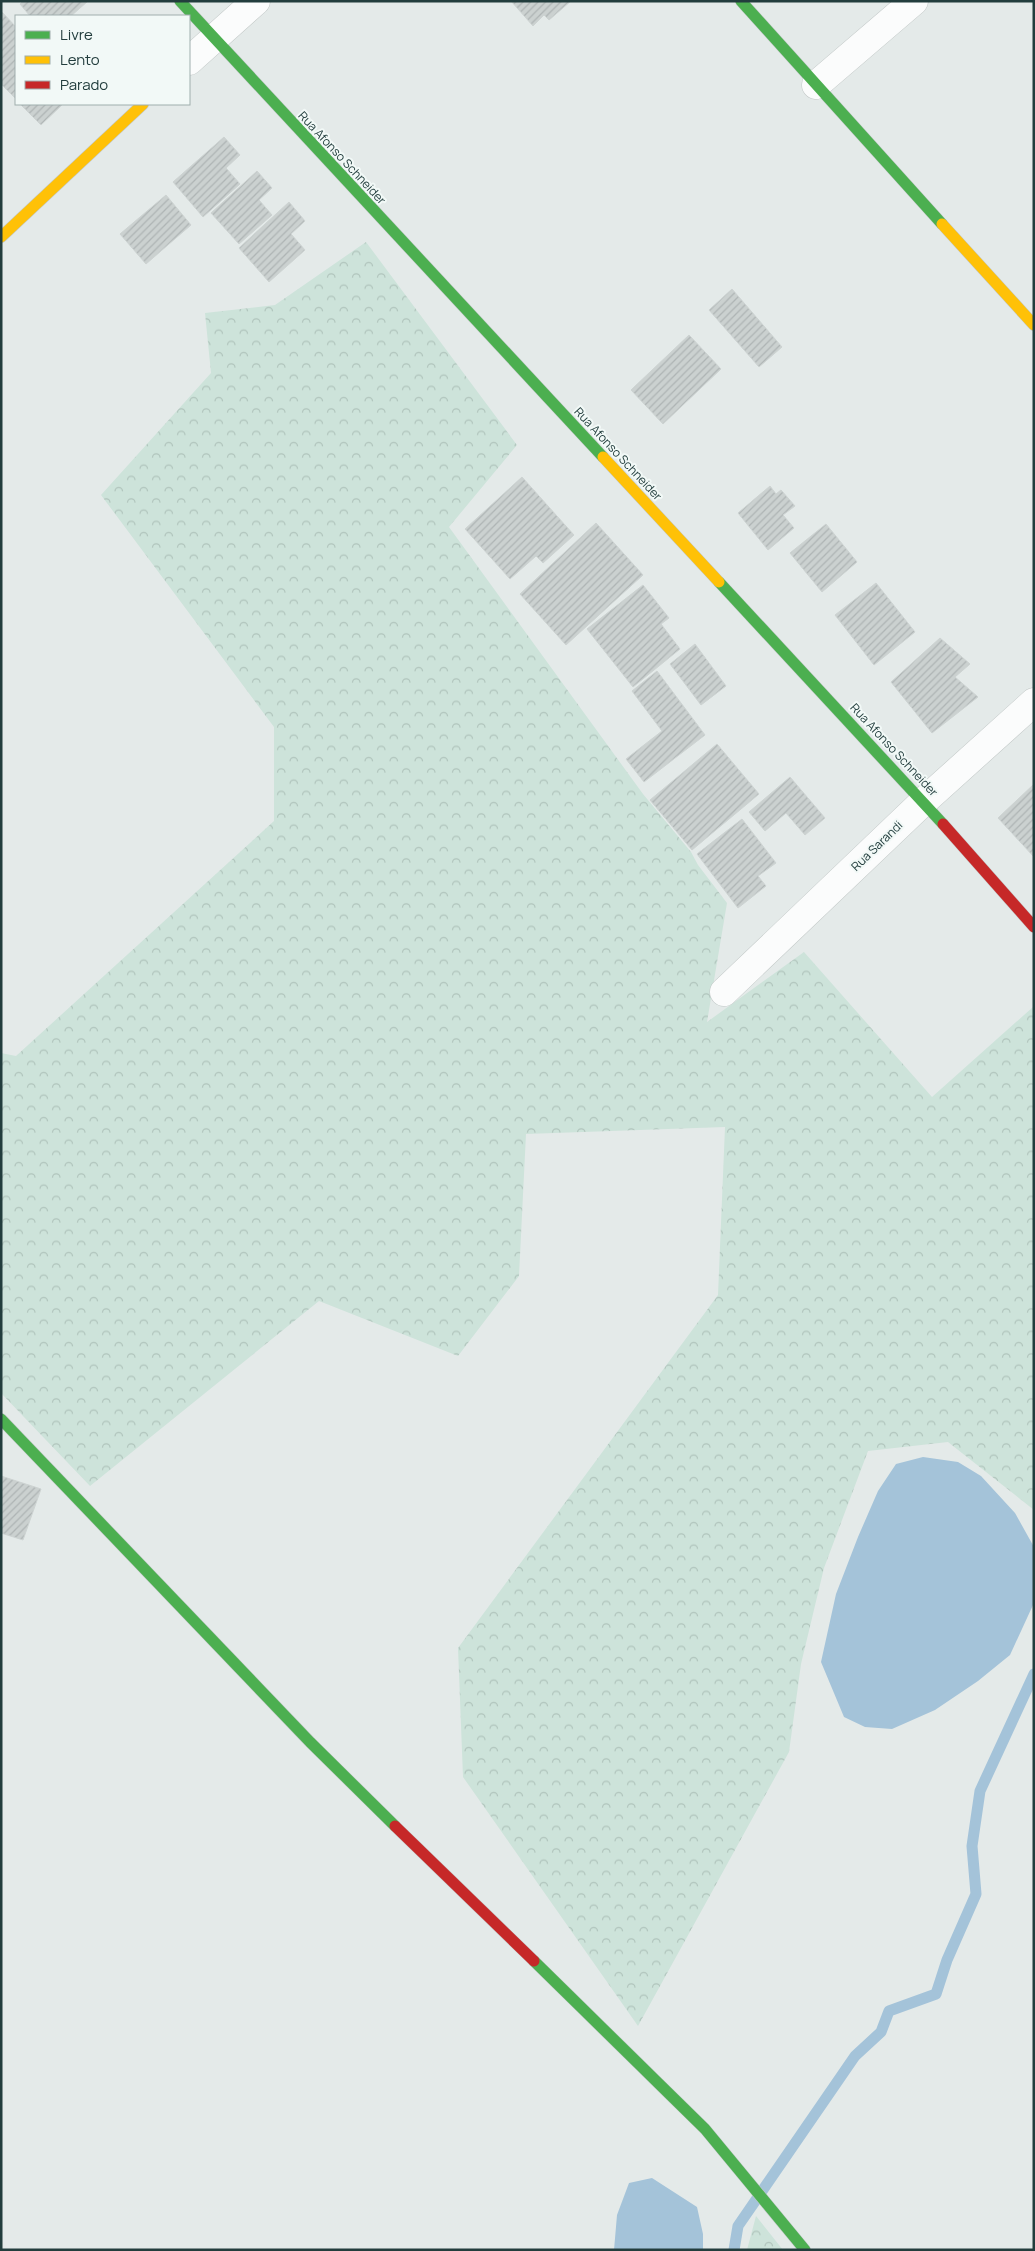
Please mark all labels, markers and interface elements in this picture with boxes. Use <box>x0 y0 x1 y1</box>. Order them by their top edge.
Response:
legend <box>15 15 190 105</box>
text: Livre <box>60 24 93 45</box>
text: Lento <box>60 49 100 70</box>
text: Parado <box>60 74 108 95</box>
street label: Rua Afonso Schneider <box>295 107 391 208</box>
street label: Rua Afonso Schneider <box>571 403 667 504</box>
street label: Rua Afonso Schneider <box>847 699 943 800</box>
street label: Rua Sarandi <box>847 817 906 875</box>

